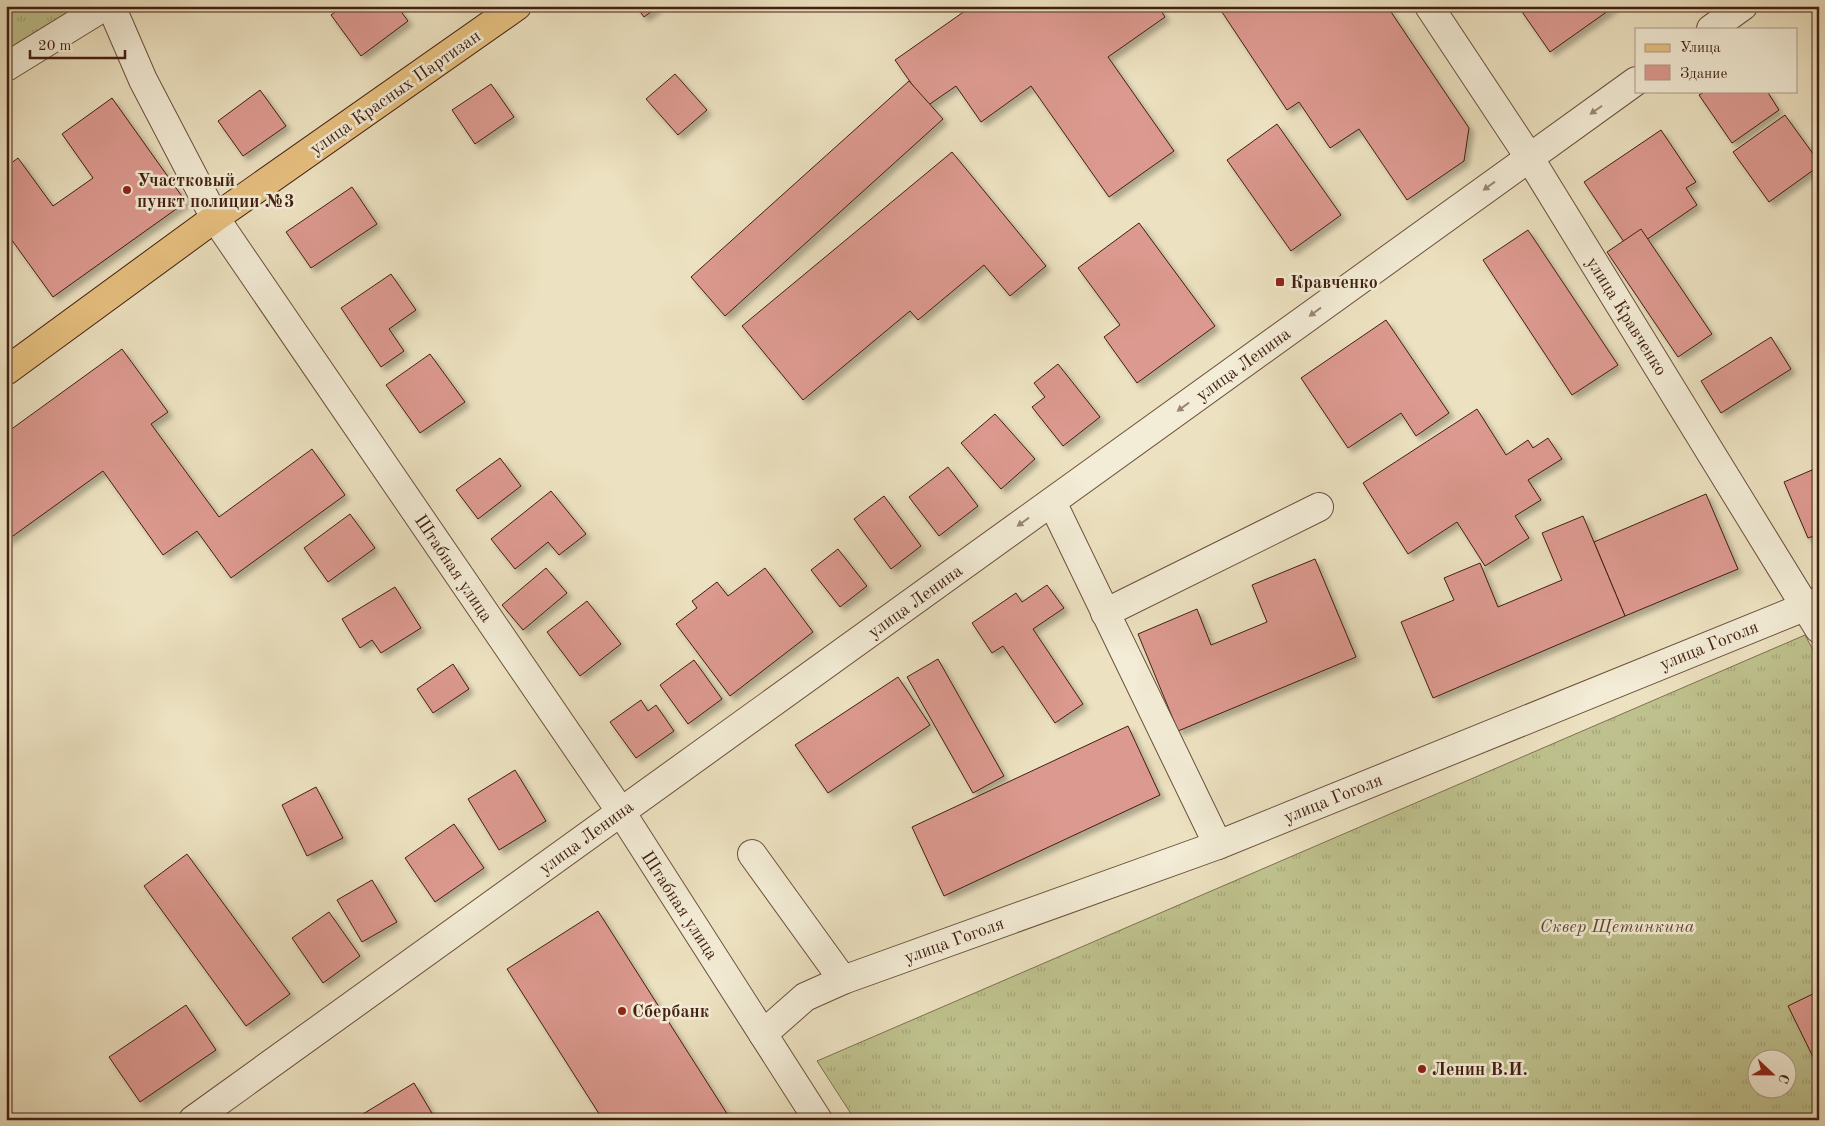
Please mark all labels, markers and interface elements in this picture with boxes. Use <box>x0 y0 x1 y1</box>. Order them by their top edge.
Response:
street label: улица Красных Партизан <box>307 27 484 159</box>
scale bar <box>30 28 125 60</box>
legend <box>1635 28 1798 92</box>
text: 20 m <box>38 39 72 54</box>
text: Улица <box>1680 41 1721 56</box>
text: Здание <box>1680 67 1727 82</box>
one-way arrow <box>1590 105 1603 115</box>
place label: Участковый пункт полиции №3 <box>137 172 294 211</box>
one-way arrow <box>1483 181 1496 191</box>
marker: Участковый пункт полиции №3 <box>121 184 133 196</box>
street label: улица Кравченко <box>1582 254 1670 379</box>
place label: Кравченко <box>1290 274 1378 292</box>
marker: Кравченко <box>1274 276 1286 288</box>
one-way arrow <box>1308 307 1322 317</box>
street label: улица Ленина <box>1193 325 1294 405</box>
one-way arrow <box>1176 402 1190 412</box>
street label: Штабная улица <box>411 512 496 626</box>
one-way arrow <box>1016 517 1030 527</box>
street label: улица Ленина <box>865 562 966 642</box>
street label: улица Гоголя <box>1657 618 1761 674</box>
street label: улица Гоголя <box>1281 771 1385 827</box>
street label: улица Ленина <box>536 798 637 878</box>
street label: Штабная улица <box>637 848 721 963</box>
street label: улица Гоголя <box>902 915 1007 967</box>
park label: Сквер Щетинкина <box>1540 918 1695 936</box>
place label: Сбербанк <box>632 1003 710 1021</box>
marker: Сбербанк <box>616 1005 628 1017</box>
north arrow <box>1748 1048 1798 1098</box>
place label: Ленин В.И. <box>1432 1061 1528 1079</box>
marker: Ленин В.И. <box>1416 1063 1428 1075</box>
text: С <box>1775 1072 1791 1085</box>

